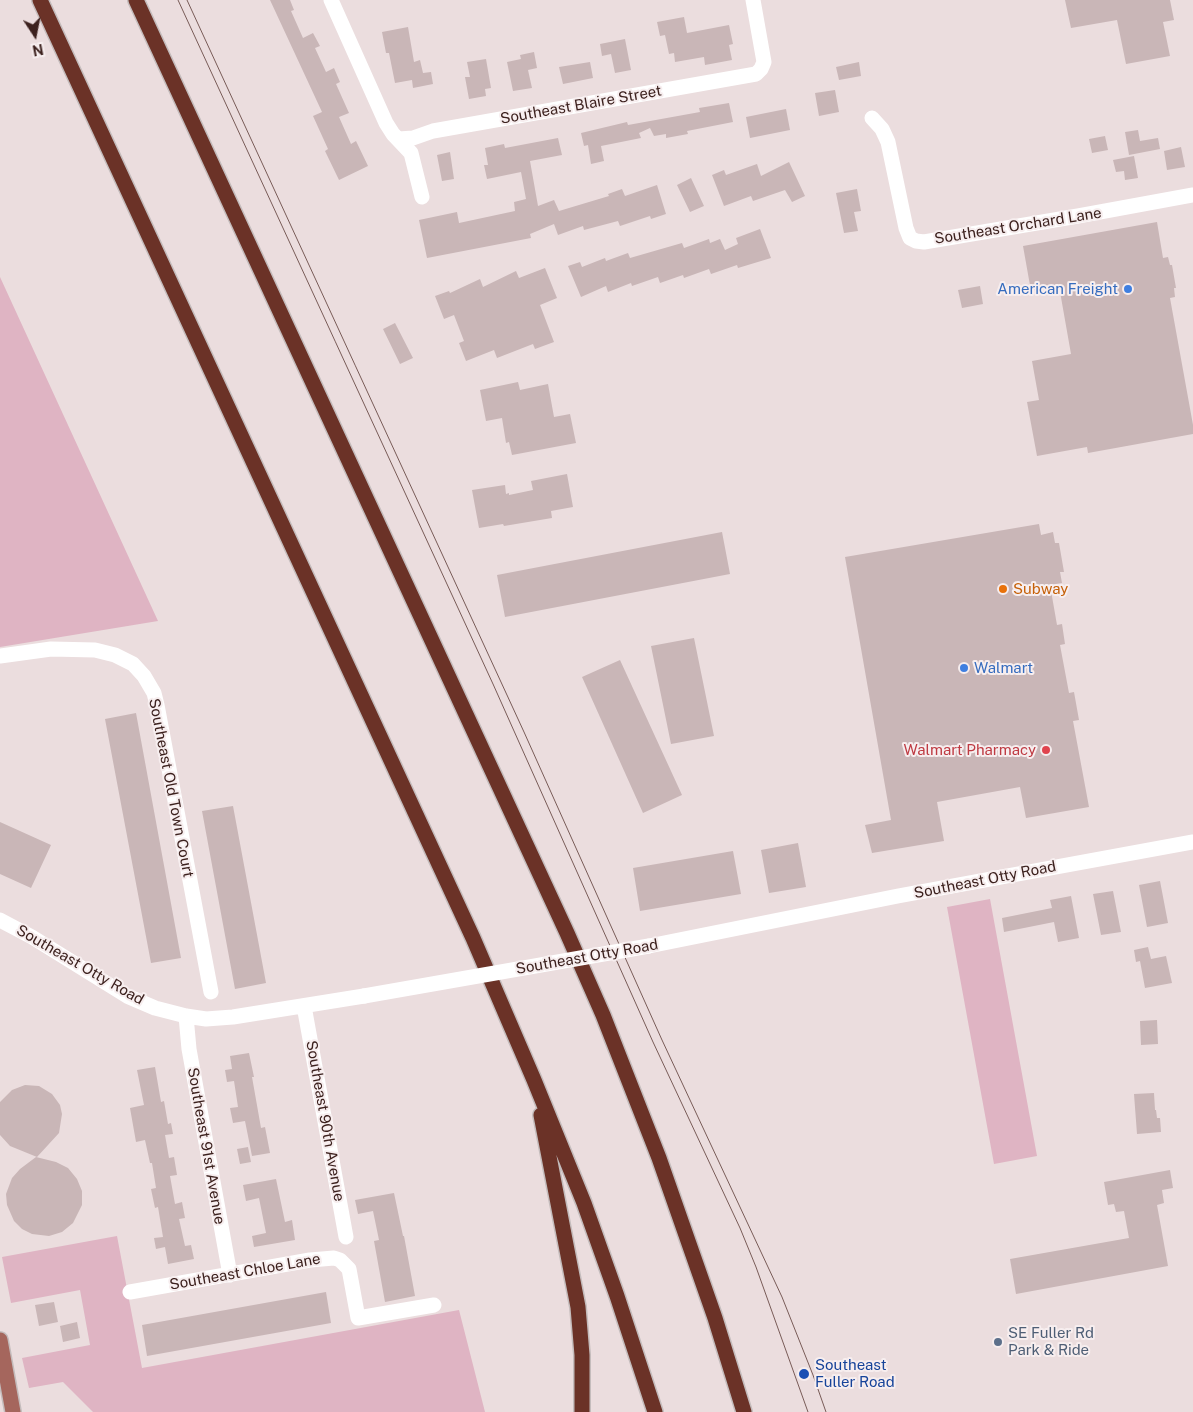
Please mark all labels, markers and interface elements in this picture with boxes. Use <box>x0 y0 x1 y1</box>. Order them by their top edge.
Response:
north arrow <box>10 10 60 60</box>
text: N <box>31 41 45 59</box>
street label: Southeast Blaire Street <box>499 82 663 128</box>
street label: Southeast Orchard Lane <box>933 204 1103 248</box>
place label: American Freight <box>997 280 1118 298</box>
marker: American Freight <box>1122 283 1134 295</box>
place label: Subway <box>1013 580 1068 598</box>
marker: Subway <box>997 583 1009 595</box>
place label: Walmart <box>974 659 1033 677</box>
marker: Walmart <box>958 662 970 674</box>
street label: Southeast Old Town Court <box>145 697 197 879</box>
place label: Walmart Pharmacy <box>904 741 1036 759</box>
marker: Walmart Pharmacy <box>1040 744 1052 756</box>
street label: Southeast Otty Road <box>912 857 1058 903</box>
street label: Southeast Otty Road <box>13 921 147 1009</box>
street label: Southeast Otty Road <box>514 936 660 978</box>
street label: Southeast 90th Avenue <box>302 1039 348 1203</box>
street label: Southeast 91st Avenue <box>183 1066 229 1226</box>
street label: Southeast Chloe Lane <box>168 1250 322 1294</box>
place label: SE Fuller Rd Park & Ride <box>1008 1324 1094 1359</box>
marker: SE Fuller Rd Park & Ride <box>992 1336 1004 1348</box>
place label: Southeast Fuller Road <box>815 1356 895 1391</box>
marker: Southeast Fuller Road <box>797 1367 811 1381</box>

